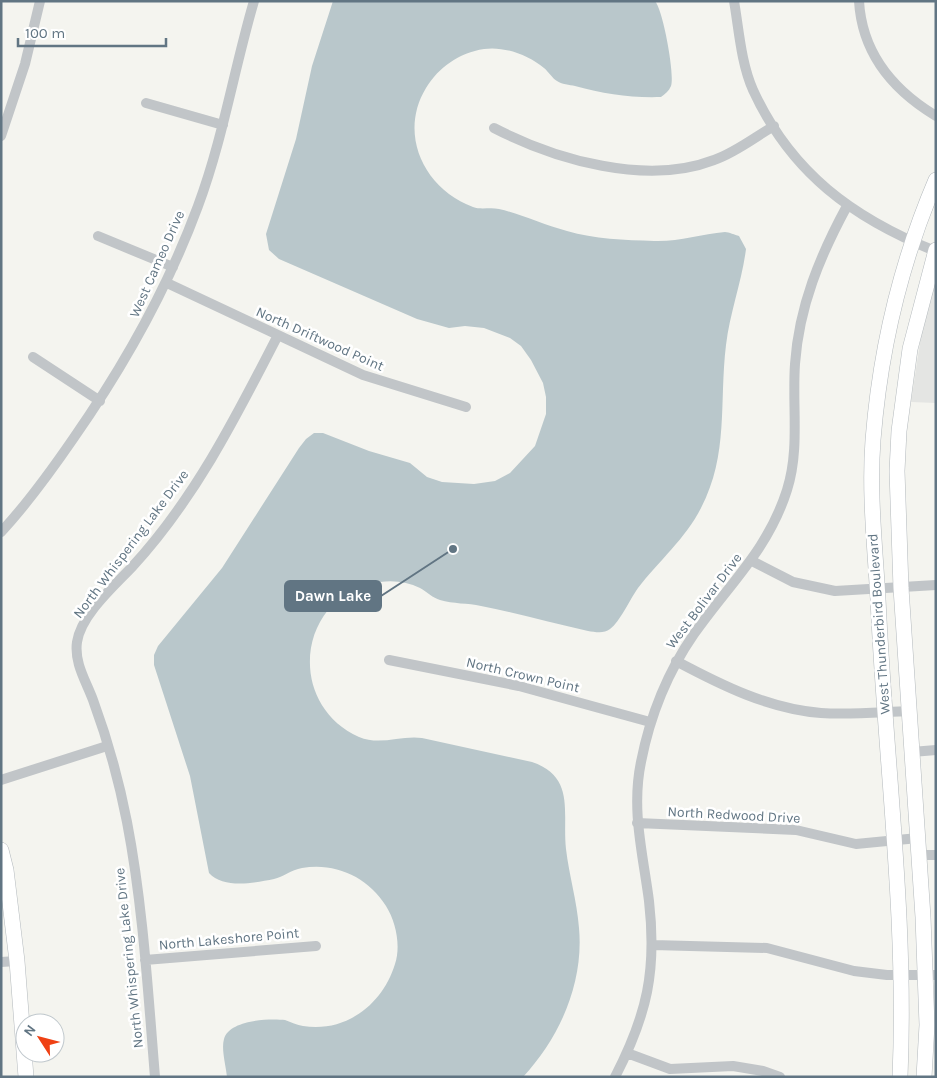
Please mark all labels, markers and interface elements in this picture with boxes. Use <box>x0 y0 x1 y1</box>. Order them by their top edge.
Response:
scale bar <box>18 15 165 47</box>
text: 100 m <box>25 24 65 42</box>
street label: West Cameo Drive <box>126 208 188 320</box>
street label: North Driftwood Point <box>253 303 387 375</box>
street label: North Whispering Lake Drive <box>70 466 192 622</box>
street label: West Thunderbird Boulevard <box>864 533 894 715</box>
street label: West Bolivar Drive <box>662 550 746 652</box>
callout: Dawn Lake <box>285 581 381 611</box>
text: Dawn Lake <box>295 587 371 605</box>
street label: North Crown Point <box>465 654 581 696</box>
street label: North Redwood Drive <box>667 803 801 827</box>
street label: North Whispering Lake Drive <box>111 867 147 1049</box>
street label: North Lakeshore Point <box>158 924 300 954</box>
north arrow <box>15 1013 65 1063</box>
text: N <box>20 1022 40 1040</box>

